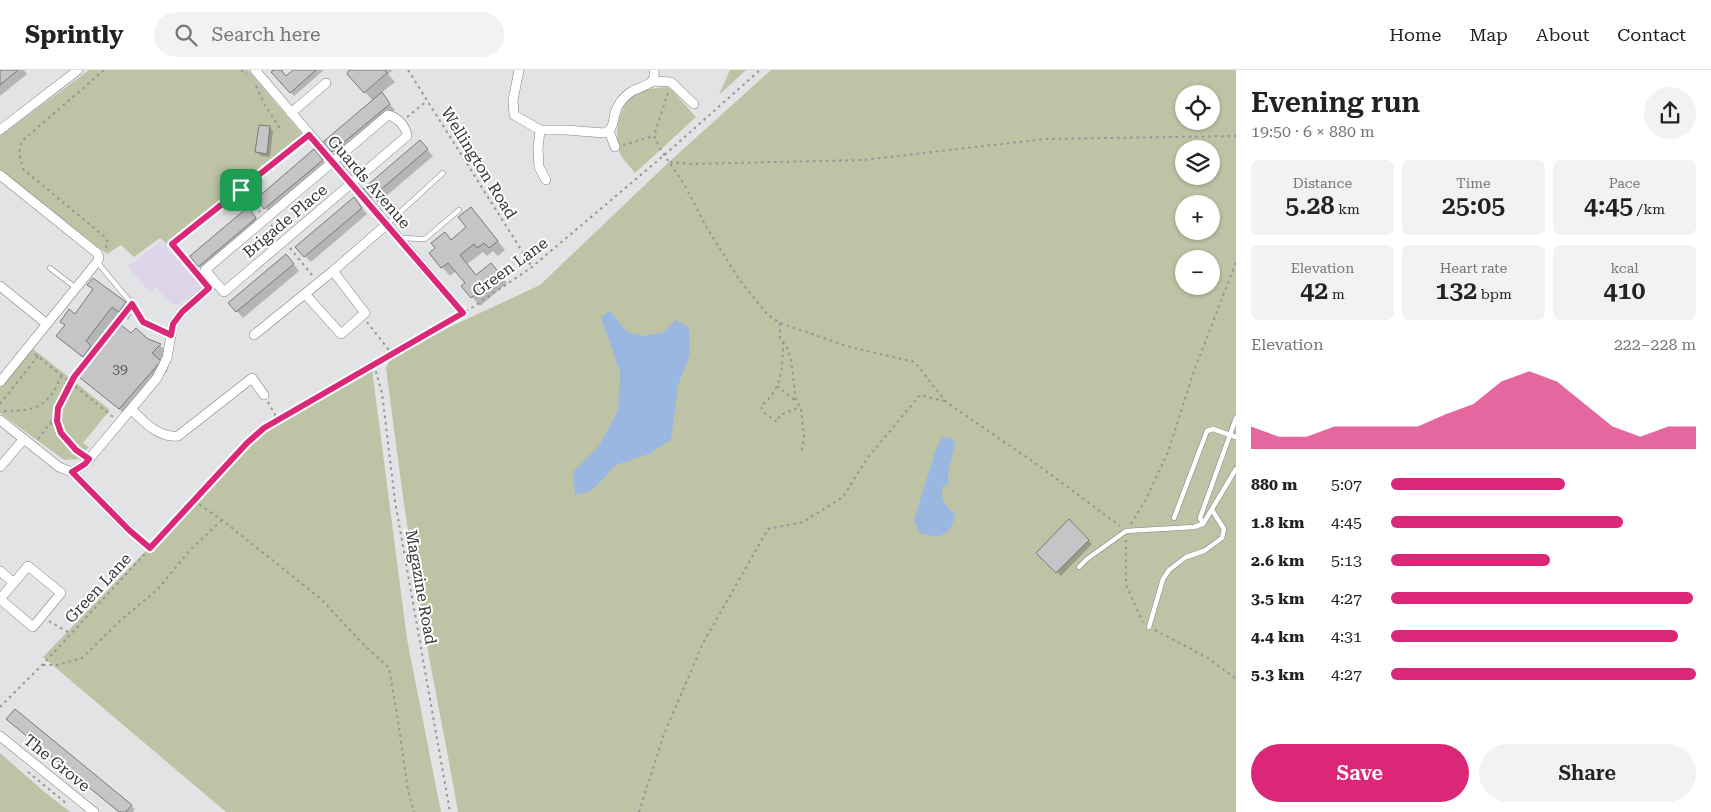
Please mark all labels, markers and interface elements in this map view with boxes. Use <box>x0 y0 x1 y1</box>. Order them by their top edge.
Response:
search box <box>154 12 504 57</box>
text: Sprintly <box>25 21 124 49</box>
icon: search <box>172 21 200 49</box>
text: Search here <box>212 23 320 46</box>
text: Home <box>1389 24 1441 45</box>
text: Map <box>1469 24 1508 45</box>
text: About <box>1536 24 1589 45</box>
text: Contact <box>1617 24 1686 45</box>
map controls <box>1175 85 1220 295</box>
button: locate <box>1175 85 1220 130</box>
text: Evening run <box>1251 86 1420 119</box>
button: share <box>1644 87 1696 139</box>
street label: Wellington Road <box>437 104 521 222</box>
text: 19:50 · 6 × 880 m <box>1251 122 1375 141</box>
street label: Guards Avenue <box>323 132 415 233</box>
button: layers <box>1175 140 1220 185</box>
pin <box>220 169 262 211</box>
text: Distance <box>1293 175 1352 191</box>
text: Time <box>1456 175 1491 191</box>
text: Pace <box>1609 175 1640 191</box>
icon: arrive <box>227 176 255 204</box>
street label: Brigade Place <box>239 180 331 262</box>
text: 5.28 <box>1285 191 1335 220</box>
text: 25:05 <box>1442 191 1505 220</box>
text: 4:45 <box>1584 191 1633 220</box>
button: + <box>1175 195 1220 240</box>
text: km <box>1335 201 1360 217</box>
text: /km <box>1633 201 1665 217</box>
street label: Green Lane <box>468 233 552 301</box>
button: − <box>1175 250 1220 295</box>
text: Elevation <box>1291 260 1354 276</box>
text: Heart rate <box>1440 260 1507 276</box>
text: kcal <box>1610 260 1639 276</box>
text: 42 <box>1300 276 1328 305</box>
text: 132 <box>1435 276 1477 305</box>
text: 410 <box>1603 276 1646 305</box>
text: m <box>1328 286 1345 302</box>
text: bpm <box>1477 286 1512 302</box>
text: Elevation <box>1251 335 1324 354</box>
text: 222–228 m <box>1614 335 1696 354</box>
house number: 39 <box>112 361 128 377</box>
text: 880 m <box>1251 475 1297 494</box>
text: 5:07 <box>1331 475 1362 494</box>
text: 1.8 km <box>1251 513 1304 532</box>
text: 4:45 <box>1331 513 1362 532</box>
street label: Magazine Road <box>402 528 440 646</box>
street label: Green Lane <box>61 549 135 627</box>
text: 2.6 km <box>1251 551 1304 570</box>
text: 5:13 <box>1331 551 1362 570</box>
text: 3.5 km <box>1251 589 1304 608</box>
text: 4:27 <box>1331 589 1362 608</box>
text: 4.4 km <box>1251 627 1304 646</box>
text: 4:31 <box>1331 627 1362 646</box>
text: 5.3 km <box>1251 665 1304 684</box>
text: 4:27 <box>1331 665 1362 684</box>
street label: The Grove <box>20 730 94 796</box>
button: Save <box>1251 744 1469 802</box>
button: Share <box>1479 744 1696 802</box>

